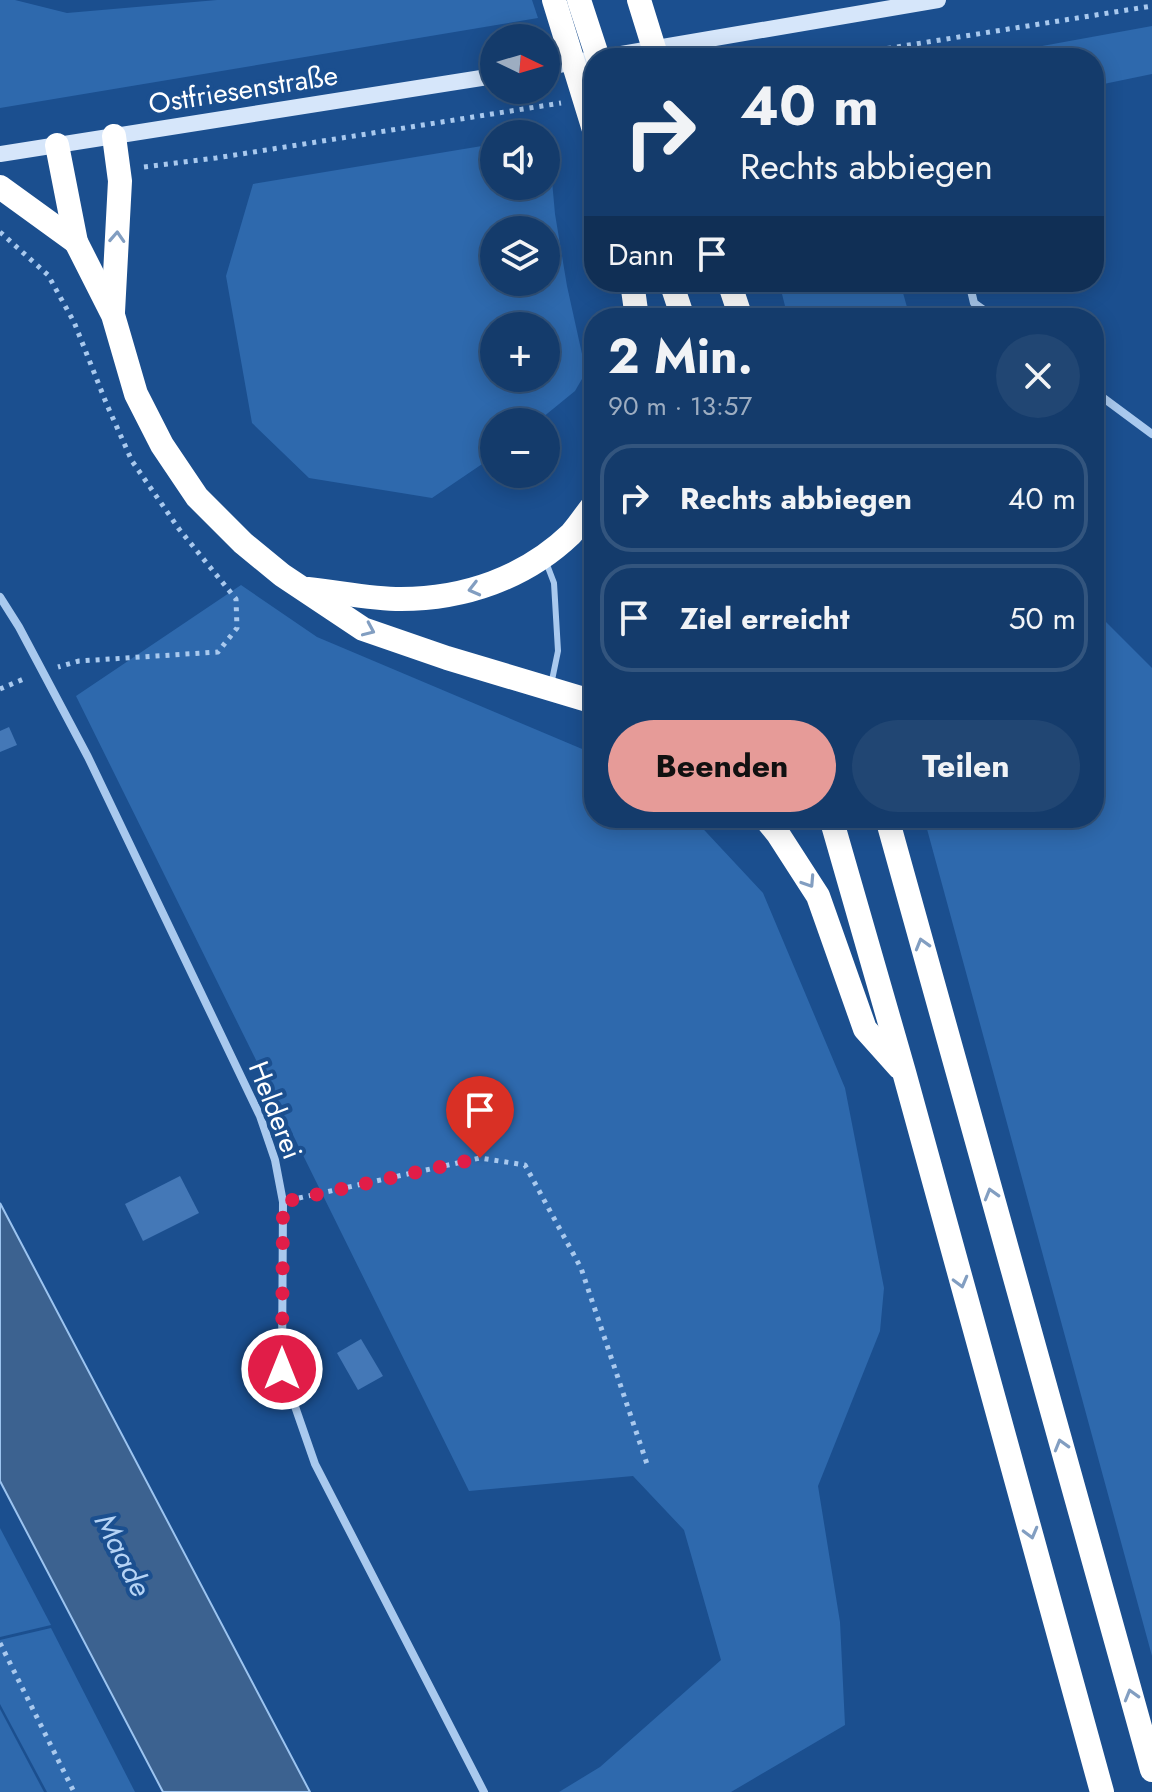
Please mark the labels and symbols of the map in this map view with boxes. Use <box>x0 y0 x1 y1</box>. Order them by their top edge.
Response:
north arrow <box>480 24 560 104</box>
street label: Ostfriesenstraße <box>145 54 341 125</box>
one-way arrow <box>108 230 125 243</box>
one-way arrow <box>467 580 481 597</box>
one-way arrow <box>360 620 375 636</box>
one-way arrow <box>799 873 814 888</box>
one-way arrow <box>914 937 931 951</box>
street label: Helderei <box>238 1055 313 1165</box>
pin <box>446 1076 514 1158</box>
one-way arrow <box>984 1188 1001 1202</box>
one-way arrow <box>952 1275 969 1289</box>
position arrow <box>240 1327 324 1411</box>
one-way arrow <box>1054 1438 1070 1452</box>
water label: Maade <box>84 1506 163 1604</box>
one-way arrow <box>1021 1525 1038 1539</box>
one-way arrow <box>1124 1689 1140 1703</box>

